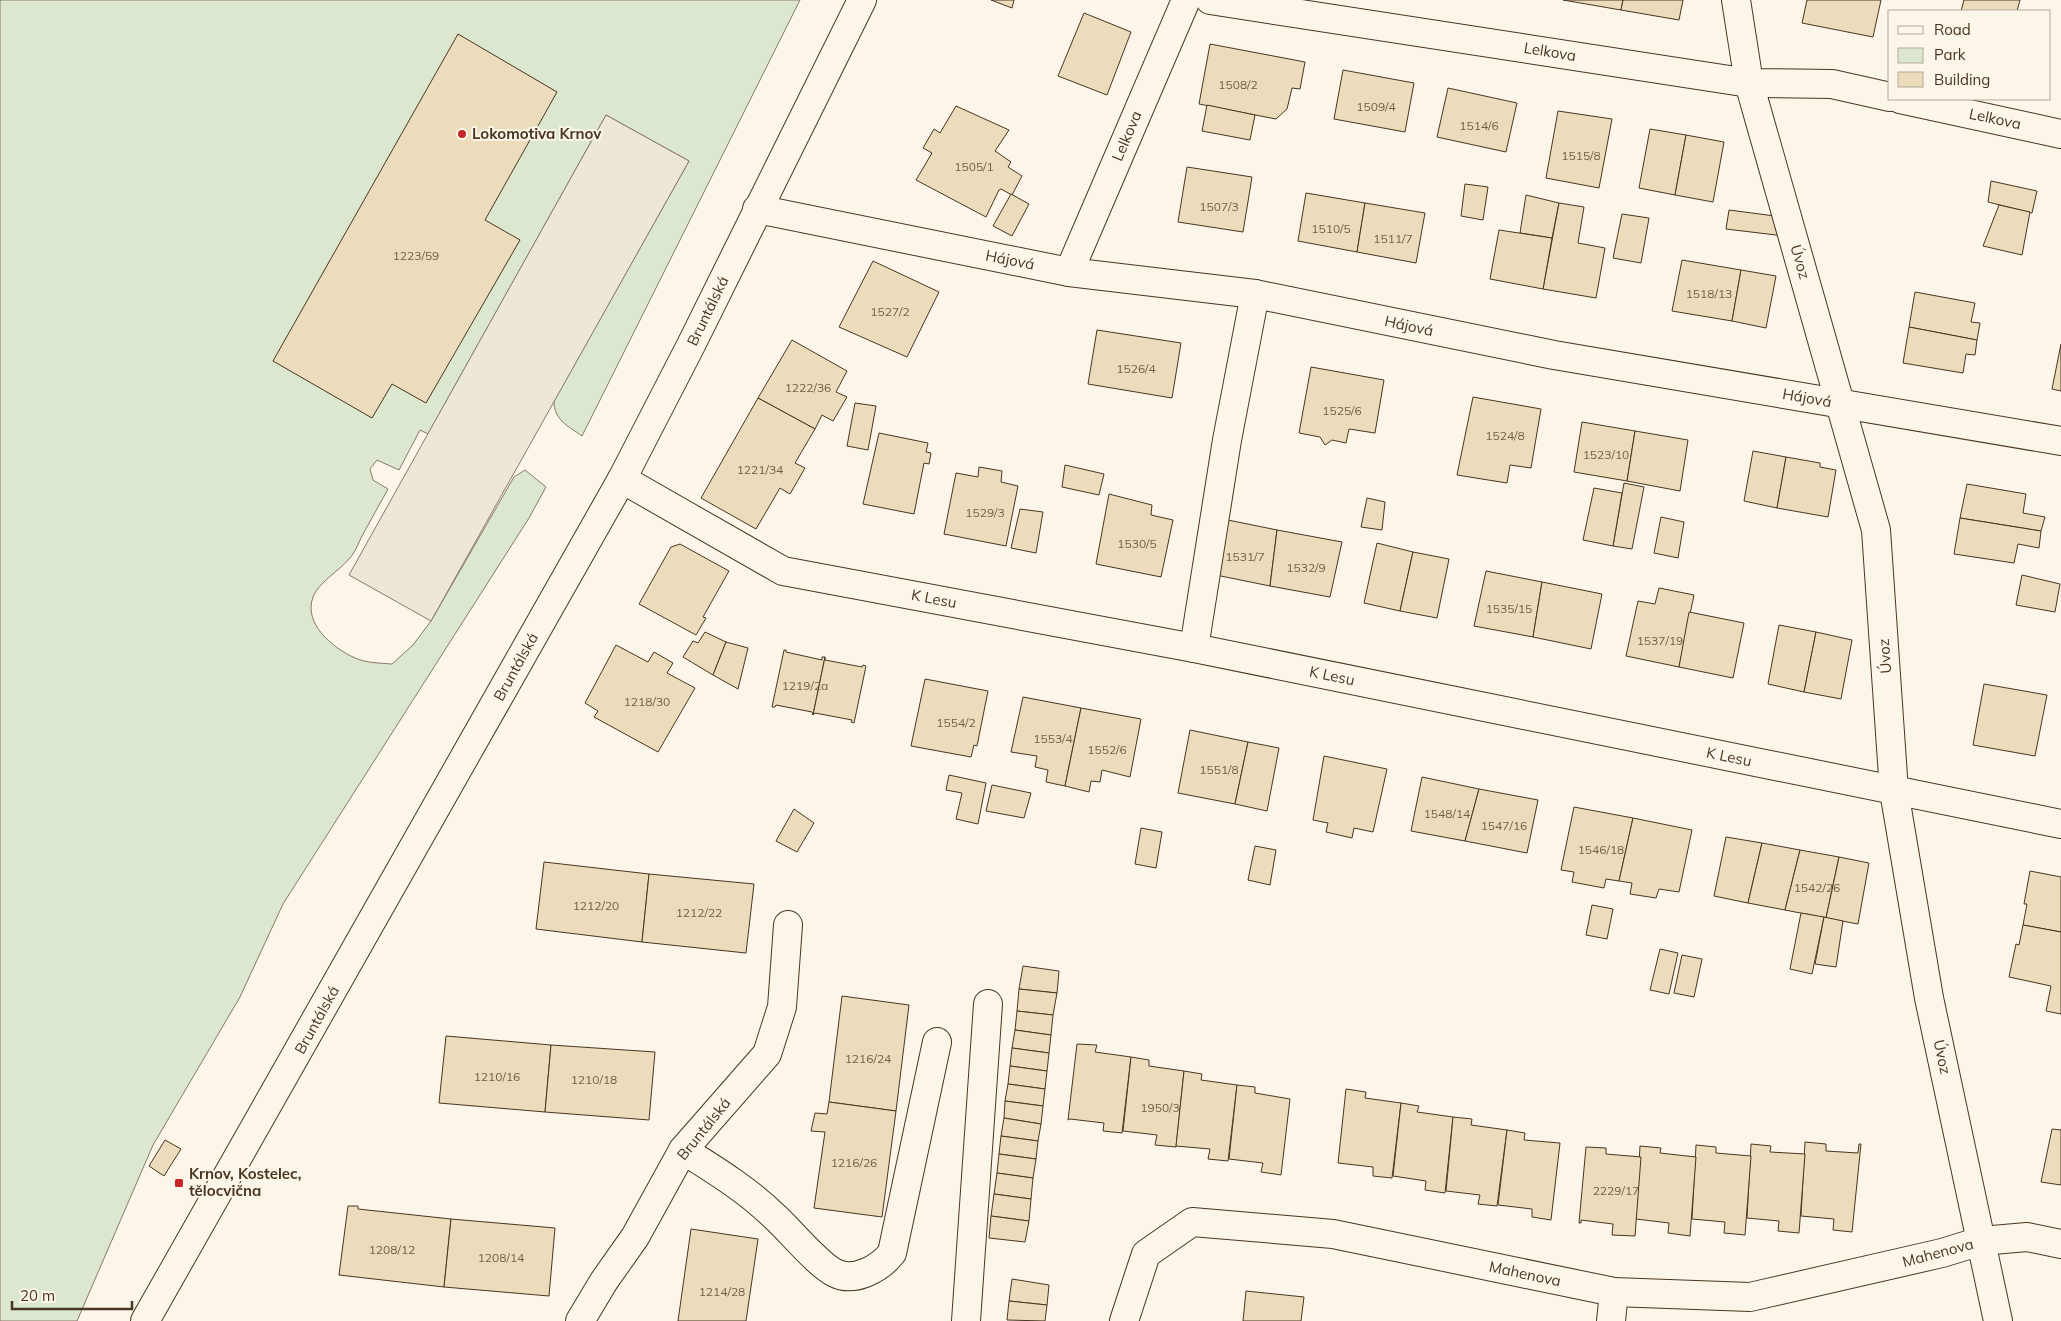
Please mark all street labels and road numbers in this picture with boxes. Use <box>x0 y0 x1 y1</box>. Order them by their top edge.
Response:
street label: Lelkova <box>1523 38 1578 65</box>
street label: Lelkova <box>1967 104 2023 133</box>
street label: Lelkova <box>1108 108 1146 164</box>
street label: Úvoz <box>1787 242 1815 282</box>
street label: Hájová <box>984 245 1036 274</box>
street label: Bruntálská <box>683 273 733 349</box>
street label: Hájová <box>1383 311 1435 340</box>
street label: Hájová <box>1781 384 1833 411</box>
street label: K Lesu <box>910 585 958 612</box>
street label: Bruntálská <box>489 629 542 704</box>
street label: Úvoz <box>1874 638 1895 674</box>
street label: K Lesu <box>1308 661 1356 690</box>
street label: K Lesu <box>1705 742 1753 771</box>
street label: Bruntálská <box>290 982 343 1057</box>
street label: Úvoz <box>1930 1038 1955 1076</box>
street label: Bruntálská <box>673 1094 735 1164</box>
street label: Mahenova <box>1900 1234 1976 1271</box>
street label: Mahenova <box>1487 1257 1563 1290</box>

